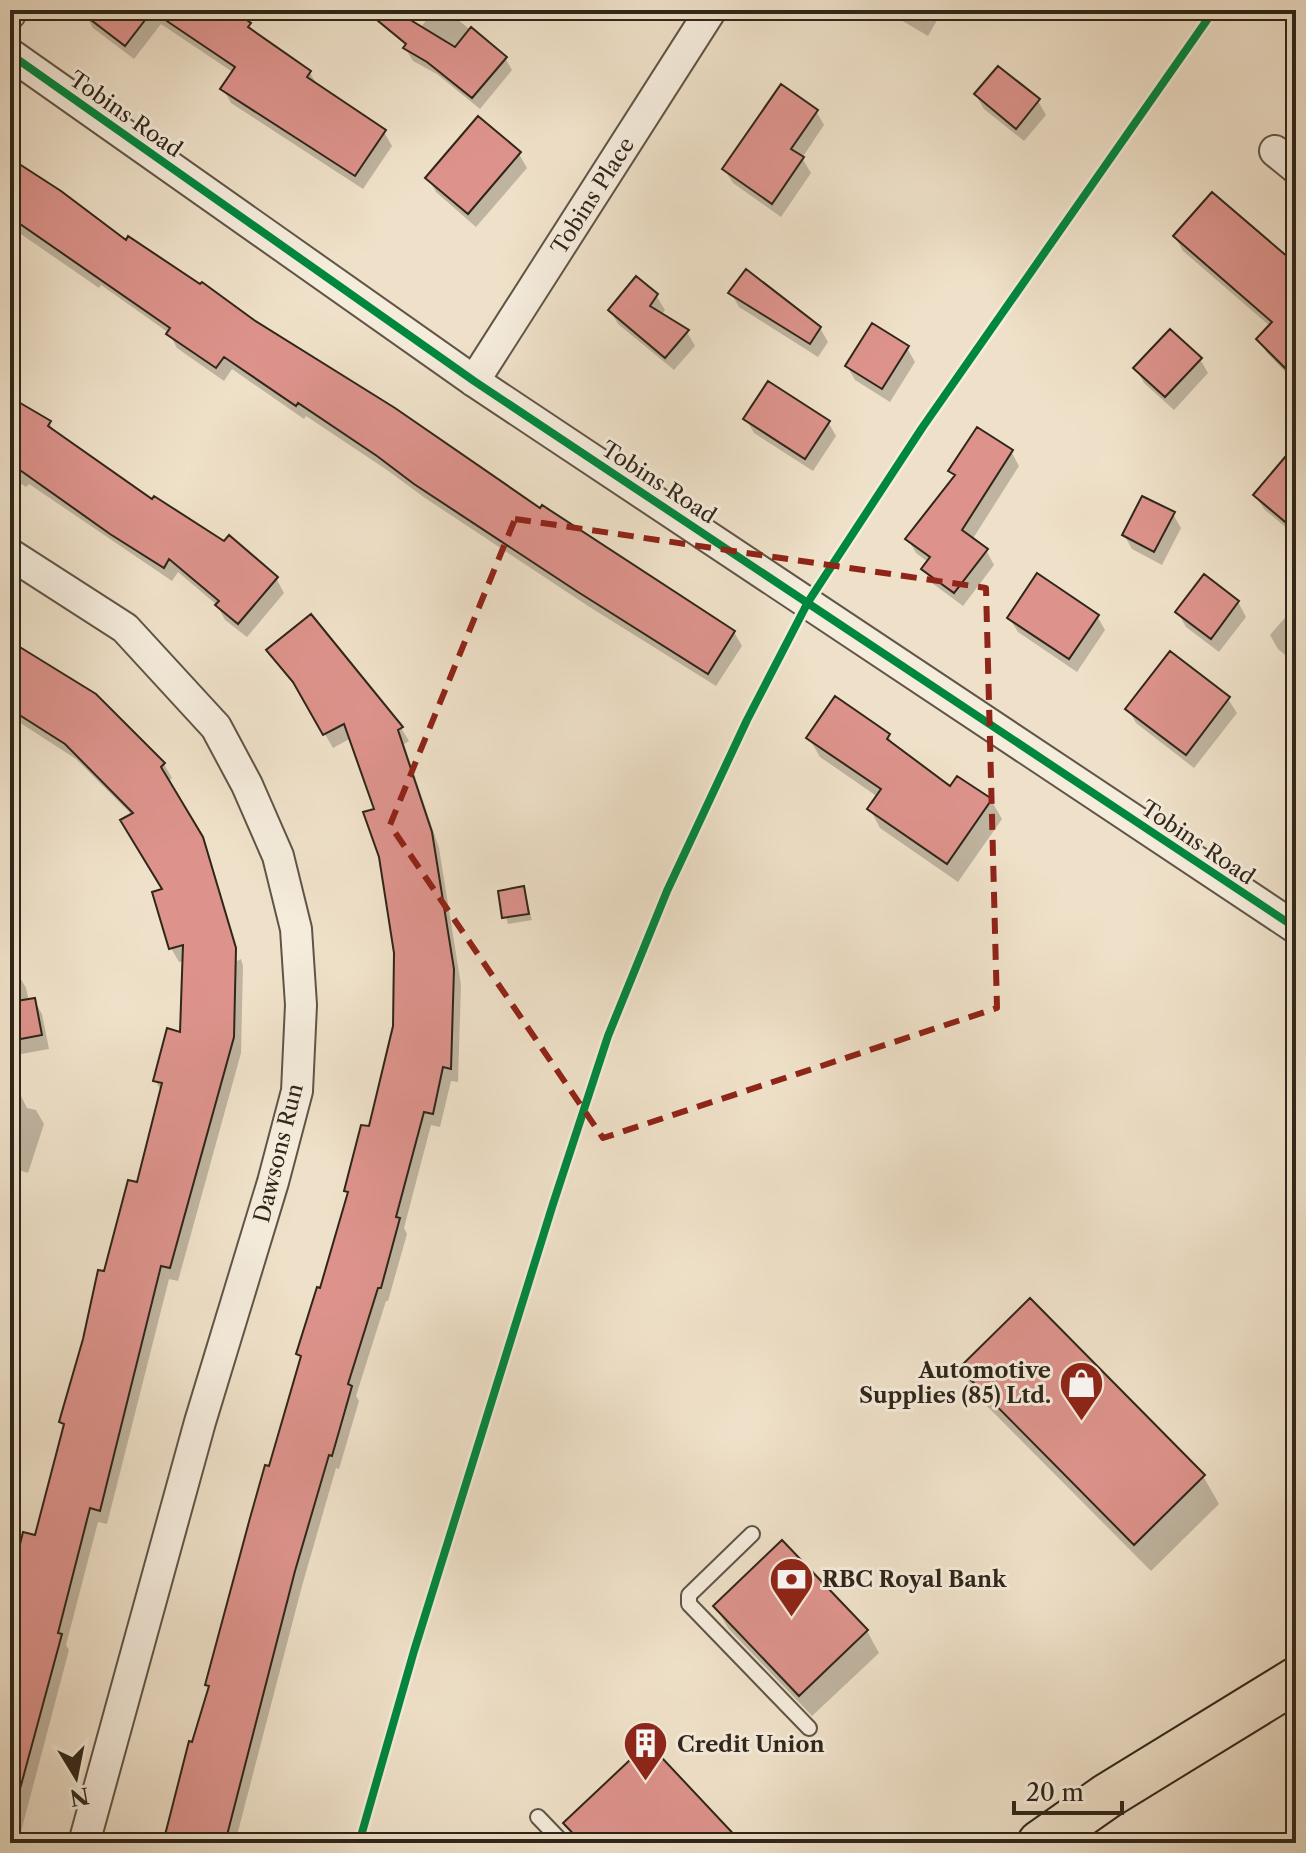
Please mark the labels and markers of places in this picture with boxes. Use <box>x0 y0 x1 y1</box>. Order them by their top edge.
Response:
place label: Automotive Supplies (85) Ltd. <box>859 1357 1051 1409</box>
shop icon: Automotive Supplies (85) Ltd. <box>1058 1359 1106 1422</box>
bank icon: RBC Royal Bank <box>767 1555 815 1618</box>
place label: RBC Royal Bank <box>822 1566 1007 1593</box>
building icon: Credit Union <box>622 1720 670 1783</box>
place label: Credit Union <box>677 1731 825 1758</box>

